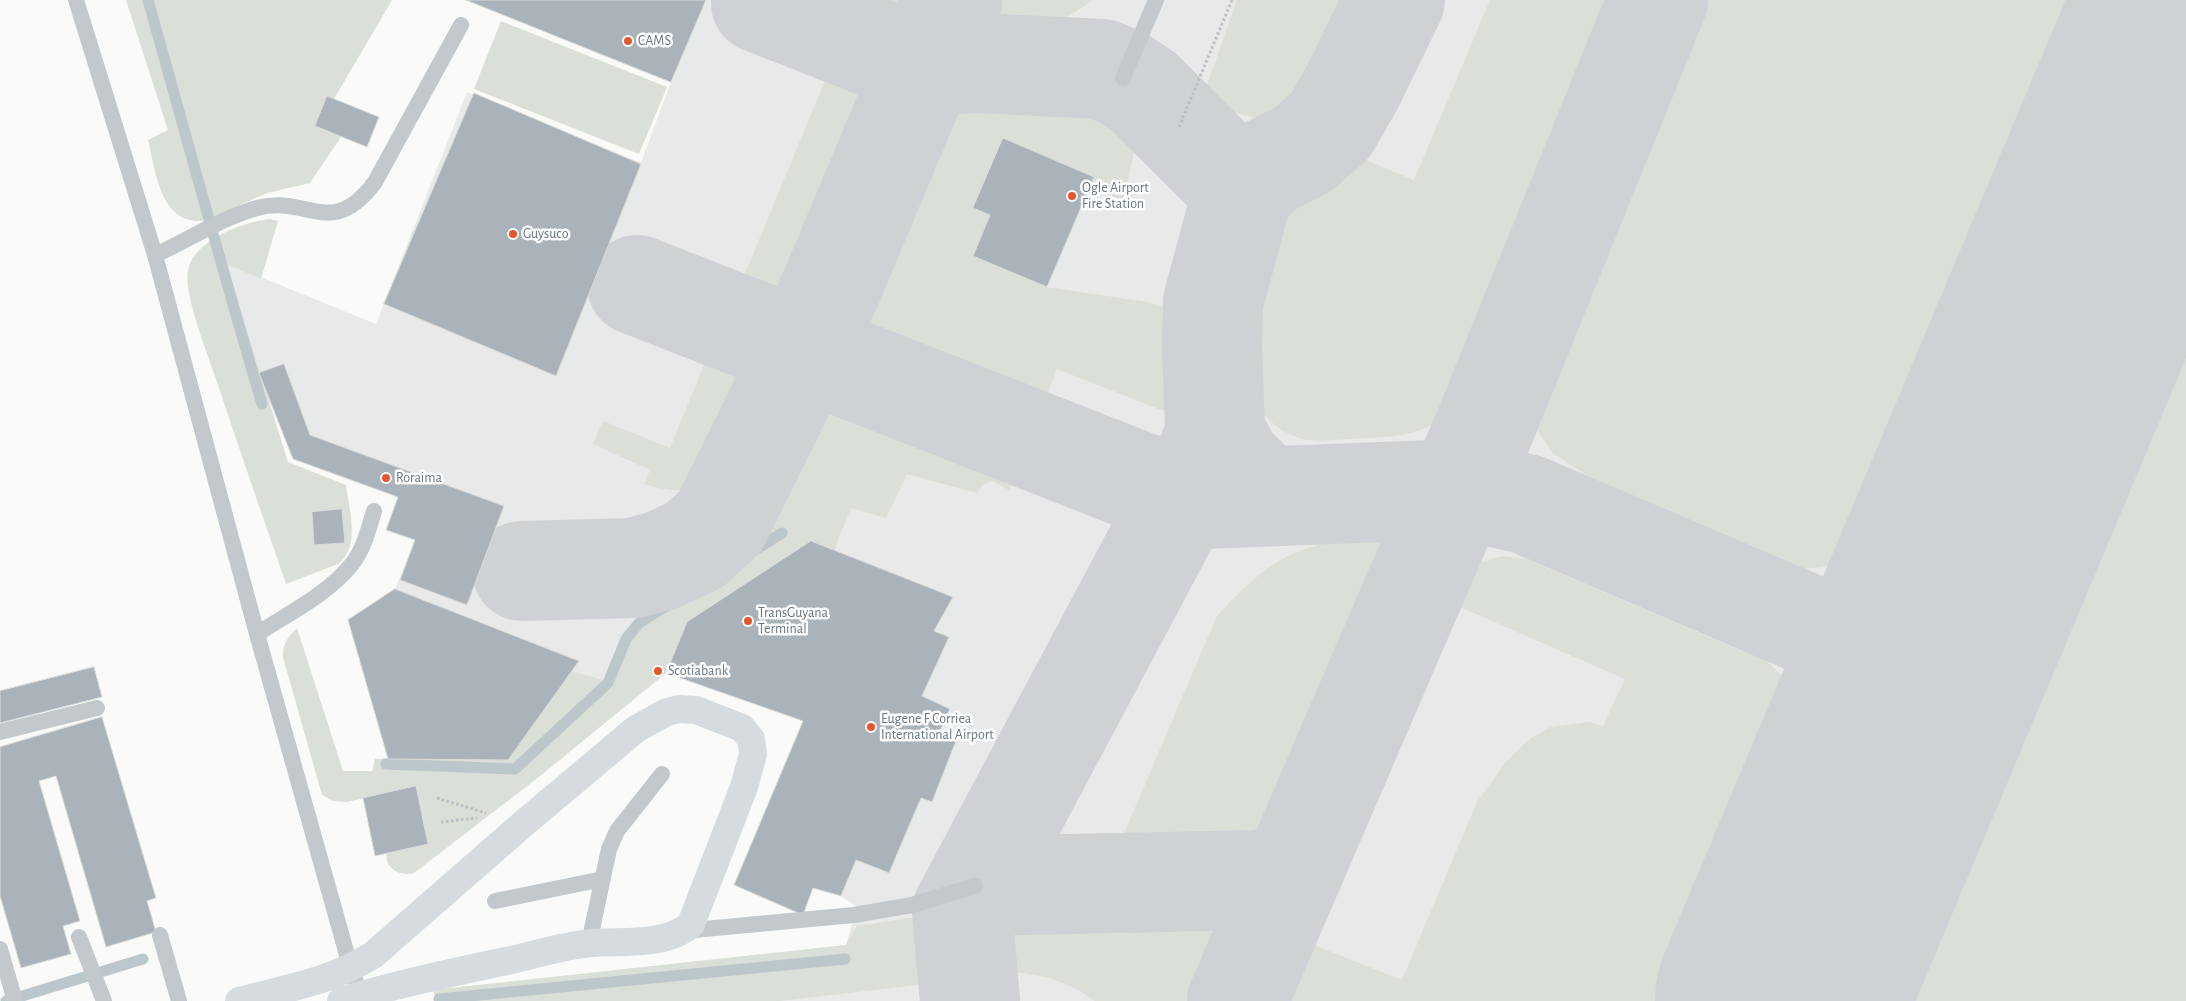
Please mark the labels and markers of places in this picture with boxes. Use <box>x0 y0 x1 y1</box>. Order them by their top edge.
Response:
place label: CAMS <box>638 33 671 49</box>
marker: CAMS <box>622 35 634 47</box>
place label: Ogle Airport Fire Station <box>1082 180 1149 212</box>
marker: Ogle Airport Fire Station <box>1066 190 1078 202</box>
place label: Guysuco <box>523 226 569 242</box>
marker: Guysuco <box>507 228 519 240</box>
place label: Roraima <box>396 470 442 486</box>
marker: Roraima <box>380 472 392 484</box>
place label: TransGuyana Terminal <box>758 605 828 638</box>
marker: TransGuyana Terminal <box>742 615 754 627</box>
place label: Scotiabank <box>668 663 728 679</box>
marker: Scotiabank <box>652 665 664 677</box>
place label: Eugene F Corriea International Airport <box>881 711 994 744</box>
marker: Eugene F Corriea International Airport <box>865 721 877 733</box>

